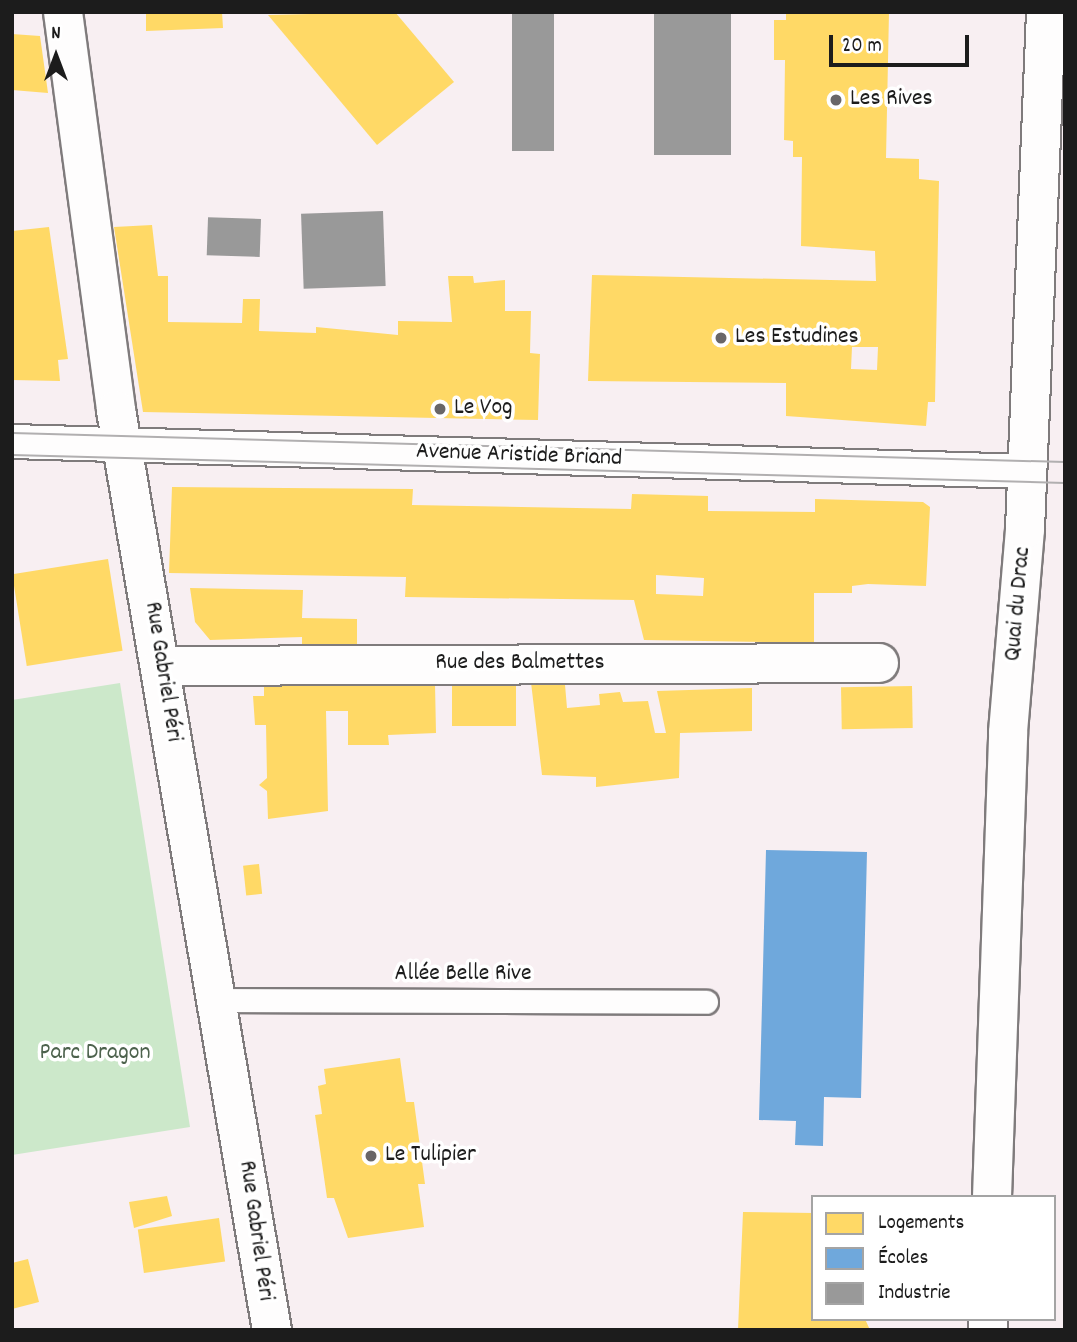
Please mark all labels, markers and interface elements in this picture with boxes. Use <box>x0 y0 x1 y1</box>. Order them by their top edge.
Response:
north arrow <box>21 21 91 91</box>
text: N <box>51 21 61 48</box>
scale bar <box>832 21 972 65</box>
text: 20 m <box>842 32 882 62</box>
place label: Les Rives <box>850 86 933 114</box>
marker: Les Rives <box>828 92 844 108</box>
place label: Les Estudines <box>735 324 859 352</box>
marker: Les Estudines <box>713 330 729 346</box>
place label: Le Vog <box>454 395 513 423</box>
marker: Le Vog <box>432 401 448 417</box>
street label: Avenue Aristide Briand <box>415 438 623 474</box>
street label: Quai du Drac <box>1000 546 1038 662</box>
street label: Rue Gabriel Péri <box>137 600 187 744</box>
street label: Rue des Balmettes <box>435 650 605 678</box>
street label: Allée Belle Rive <box>395 961 531 989</box>
park label: Parc Dragon <box>39 1040 151 1068</box>
place label: Le Tulipier <box>385 1142 476 1170</box>
marker: Le Tulipier <box>363 1148 379 1164</box>
street label: Rue Gabriel Péri <box>231 1159 279 1303</box>
legend <box>811 1195 1056 1321</box>
text: Logements <box>878 1209 964 1239</box>
text: Écoles <box>878 1244 928 1274</box>
text: Industrie <box>878 1279 951 1309</box>

